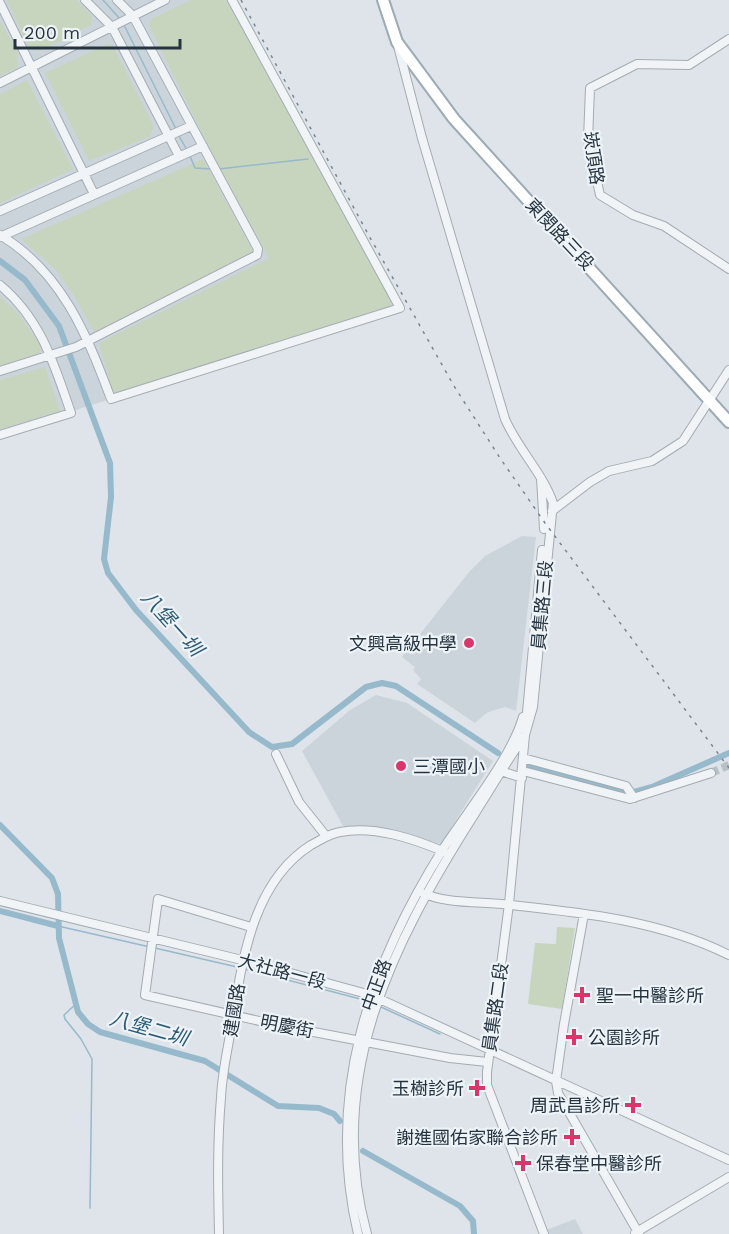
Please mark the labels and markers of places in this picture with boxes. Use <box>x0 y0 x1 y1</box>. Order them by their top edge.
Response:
place label: 文興高級中學 <box>349 633 457 654</box>
marker: 文興高級中學 <box>462 636 476 650</box>
place label: 三潭國小 <box>413 756 485 777</box>
marker: 三潭國小 <box>394 759 408 773</box>
place label: 聖一中醫診所 <box>596 985 704 1006</box>
marker: 聖一中醫診所 <box>573 986 591 1004</box>
place label: 公園診所 <box>588 1027 660 1048</box>
marker: 公園診所 <box>565 1028 583 1046</box>
place label: 玉樹診所 <box>392 1078 464 1099</box>
marker: 玉樹診所 <box>468 1079 486 1097</box>
place label: 周武昌診所 <box>530 1095 620 1116</box>
marker: 周武昌診所 <box>624 1096 642 1114</box>
place label: 謝進國佑家聯合診所 <box>396 1127 558 1148</box>
marker: 謝進國佑家聯合診所 <box>563 1128 581 1146</box>
place label: 保春堂中醫診所 <box>536 1153 662 1174</box>
marker: 保春堂中醫診所 <box>514 1154 532 1172</box>

